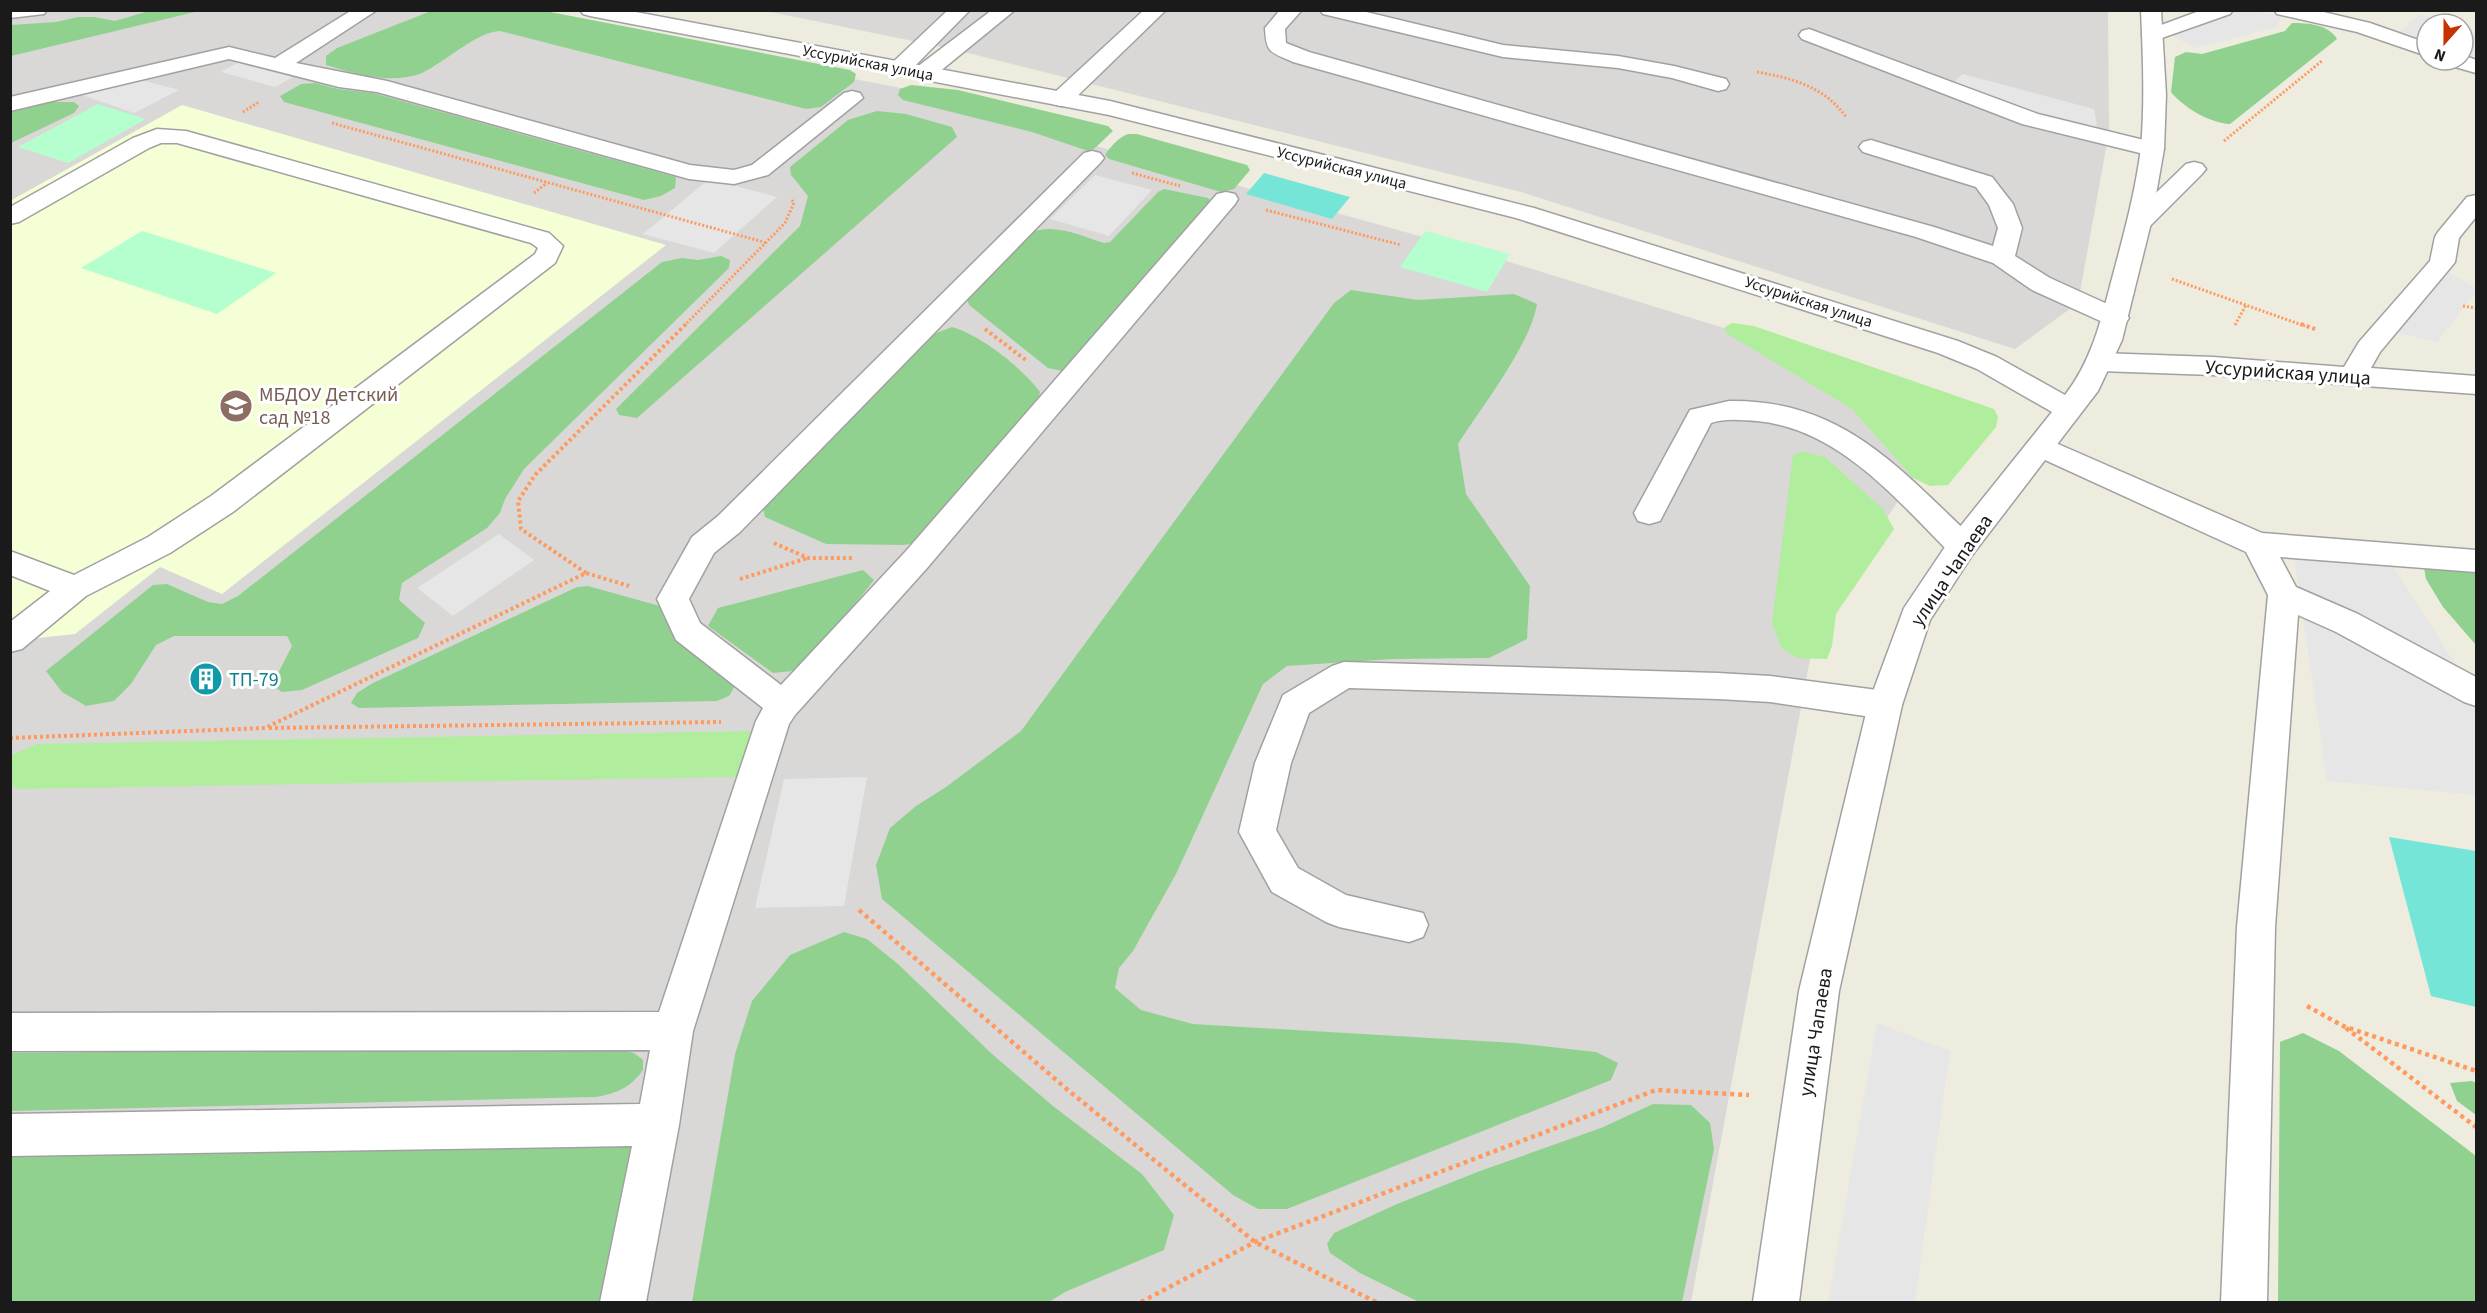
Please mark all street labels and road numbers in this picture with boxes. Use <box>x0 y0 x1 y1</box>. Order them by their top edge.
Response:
street label: Уссурийская улица <box>800 40 935 86</box>
street label: Уссурийская улица <box>1275 141 1409 195</box>
street label: Уссурийская улица <box>1742 271 1875 333</box>
street label: Уссурийская улица <box>2204 353 2372 393</box>
street label: улица Чапаева <box>1904 509 2000 632</box>
street label: улица Чапаева <box>1792 966 1840 1098</box>

